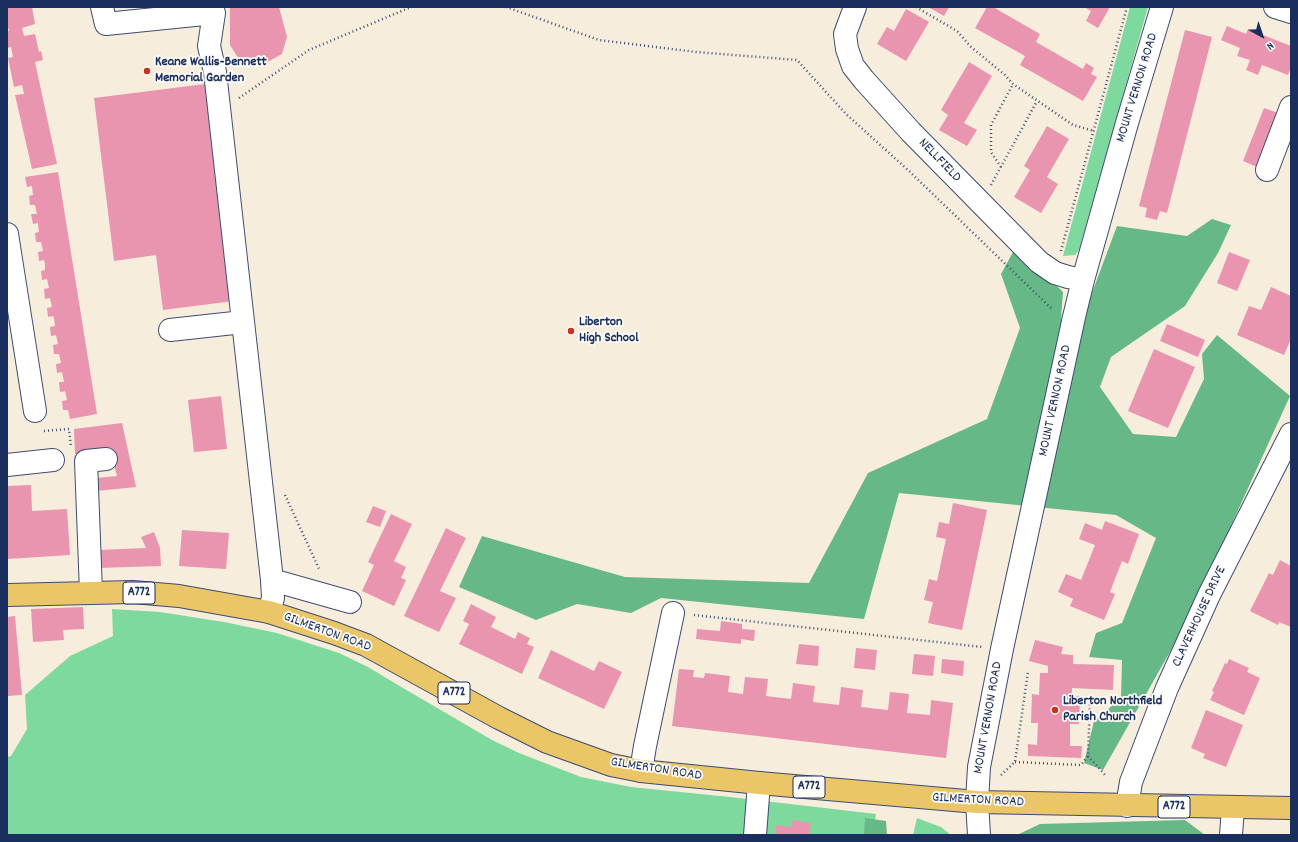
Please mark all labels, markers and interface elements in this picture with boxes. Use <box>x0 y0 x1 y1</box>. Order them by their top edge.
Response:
north arrow <box>1242 16 1282 56</box>
street label: MOUNT VERNON ROAD <box>1113 31 1163 145</box>
text: N <box>1262 37 1277 53</box>
place label: Keane Wallis-Bennett Memorial Garden <box>155 55 267 88</box>
marker: Keane Wallis-Bennett Memorial Garden <box>142 66 152 76</box>
street label: NELLFIELD <box>914 136 964 186</box>
place label: Liberton High School <box>579 315 638 348</box>
marker: Liberton High School <box>566 326 576 336</box>
street label: MOUNT VERNON ROAD <box>1036 344 1076 458</box>
street label: CLAVERHOUSE DRIVE <box>1169 564 1231 670</box>
road number: A772 <box>123 582 155 604</box>
street label: GILMERTON ROAD <box>281 609 373 657</box>
street label: MOUNT VERNON ROAD <box>971 661 1007 775</box>
road number: A772 <box>438 682 470 704</box>
place label: Liberton Northfield Parish Church <box>1063 694 1162 726</box>
marker: Liberton Northfield Parish Church <box>1050 705 1060 715</box>
street label: GILMERTON ROAD <box>609 755 703 785</box>
road number: A772 <box>793 776 825 798</box>
street label: GILMERTON ROAD <box>932 790 1024 812</box>
road number: A772 <box>1158 796 1190 818</box>

